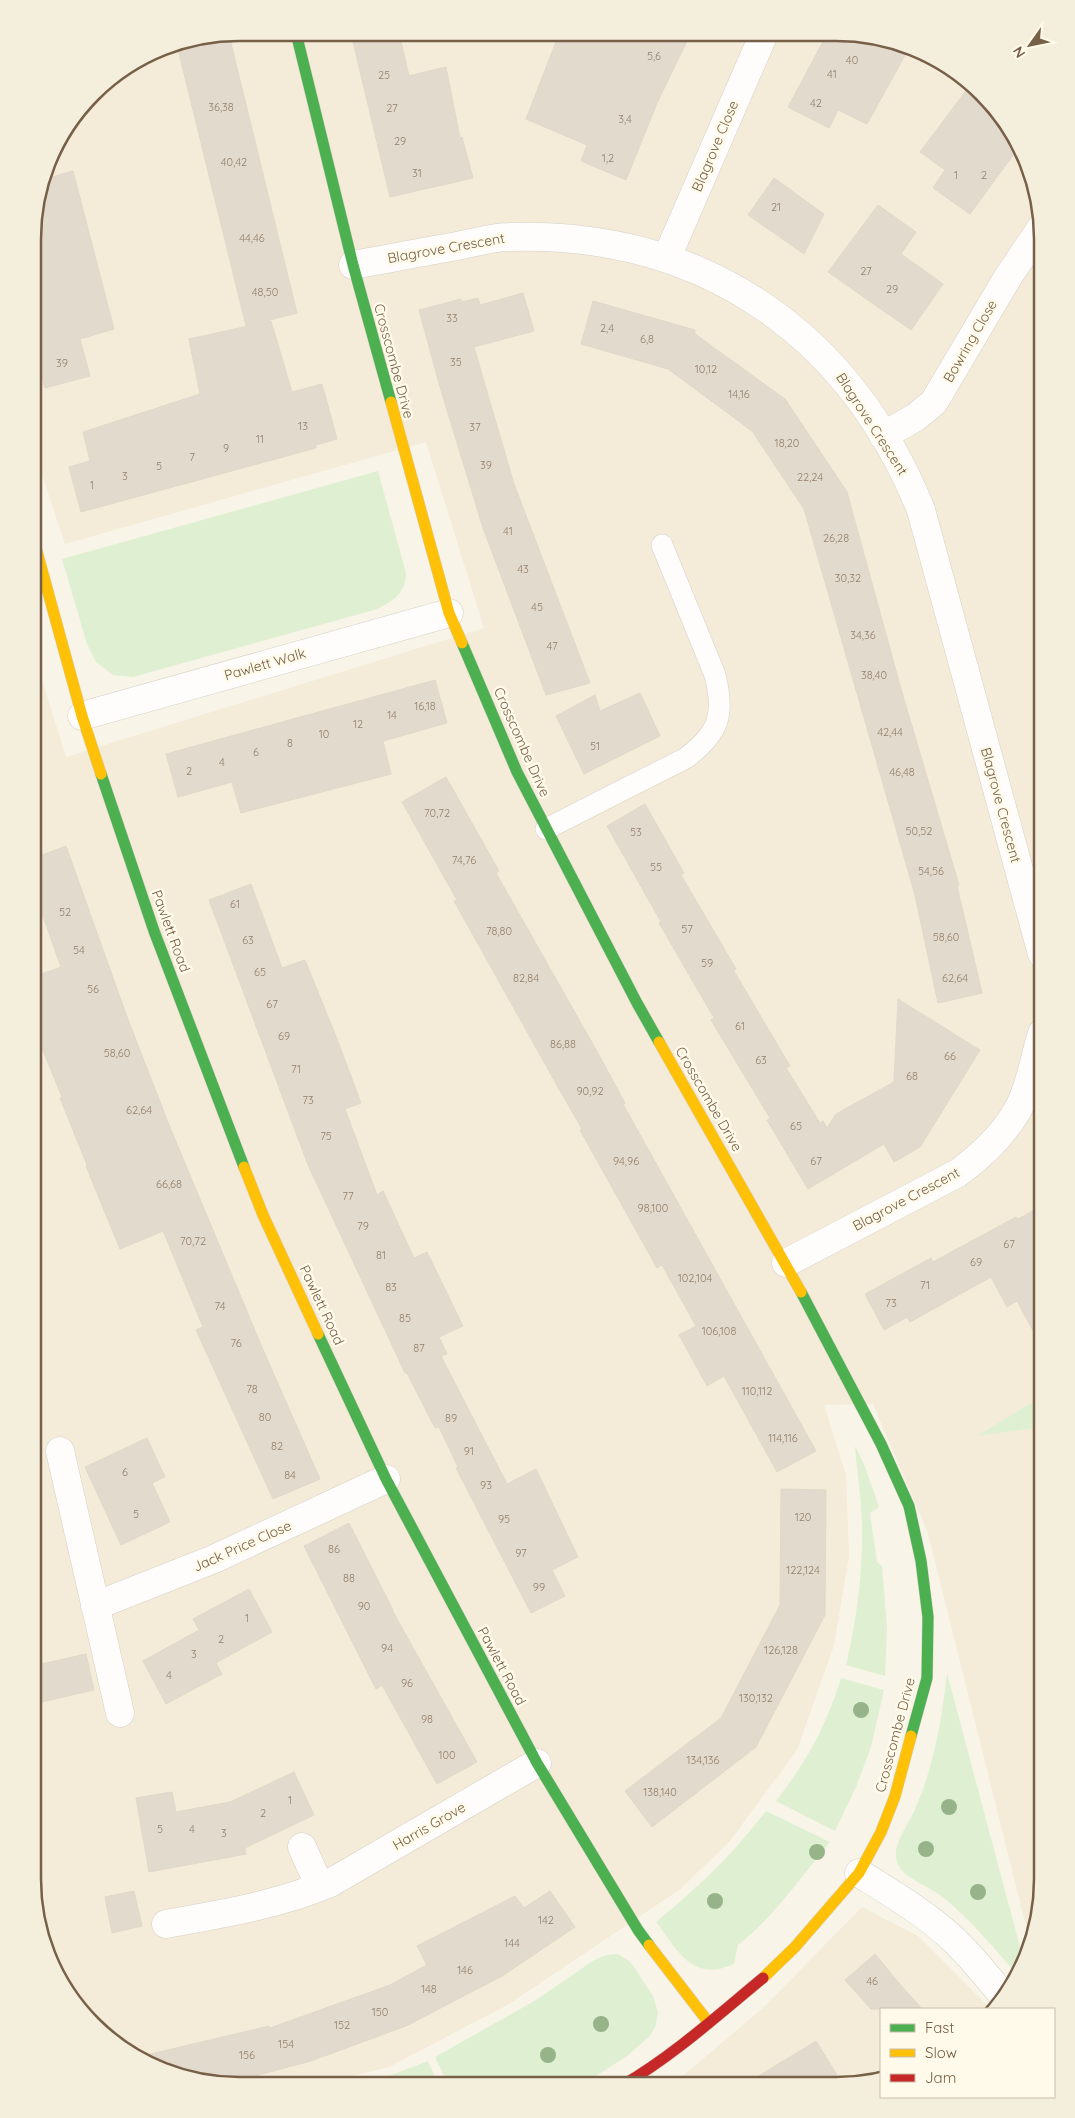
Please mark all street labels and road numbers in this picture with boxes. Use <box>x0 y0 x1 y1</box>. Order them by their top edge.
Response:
street label: Blagrove Close <box>688 98 742 194</box>
street label: Blagrove Crescent <box>386 229 506 267</box>
street label: Bowring Close <box>939 296 1001 385</box>
street label: Crosscombe Drive <box>370 302 418 421</box>
street label: Blagrove Crescent <box>832 369 912 479</box>
street label: Pawlett Walk <box>222 644 308 684</box>
street label: Crosscombe Drive <box>490 684 554 800</box>
street label: Blagrove Crescent <box>977 745 1025 865</box>
street label: Pawlett Road <box>148 887 194 975</box>
street label: Crosscombe Drive <box>672 1043 746 1155</box>
street label: Blagrove Crescent <box>849 1163 963 1235</box>
street label: Pawlett Road <box>296 1262 348 1348</box>
street label: Jack Price Close <box>190 1516 294 1576</box>
street label: Pawlett Road <box>474 1624 530 1708</box>
street label: Crosscombe Drive <box>871 1675 919 1794</box>
street label: Harris Grove <box>389 1798 469 1854</box>

